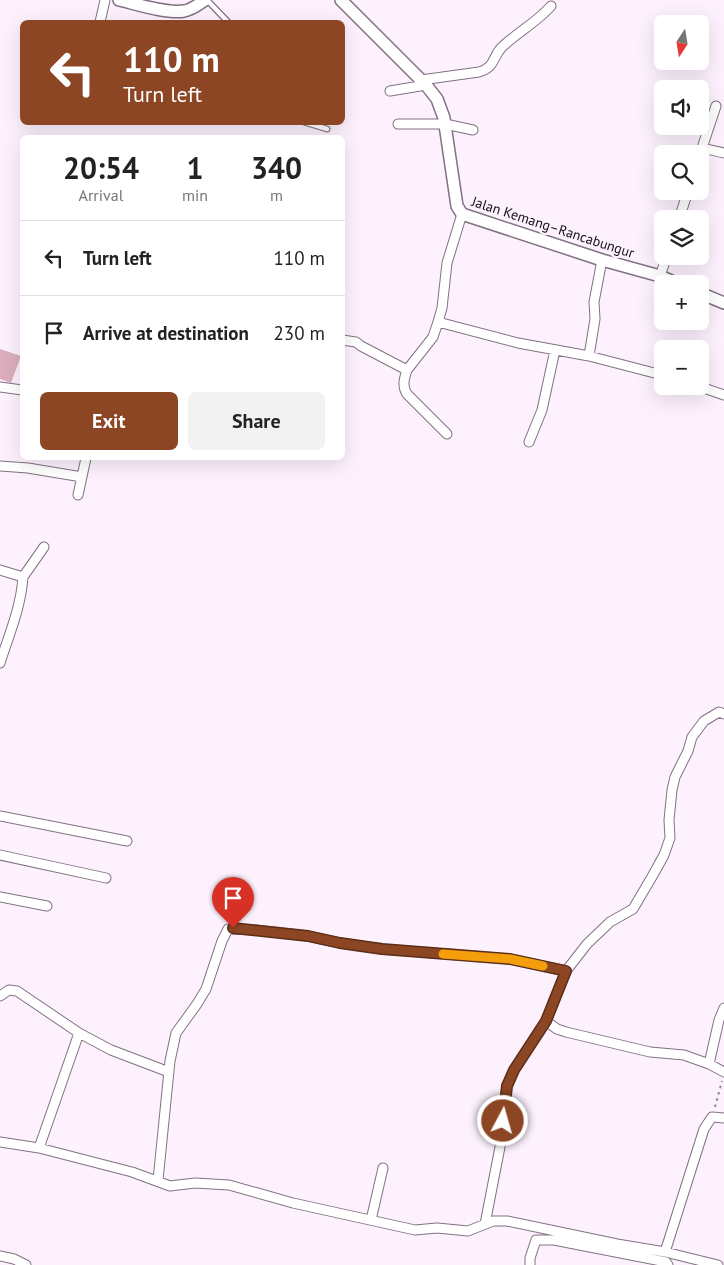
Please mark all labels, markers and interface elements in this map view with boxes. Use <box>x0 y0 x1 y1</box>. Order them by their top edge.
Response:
north arrow <box>654 15 709 70</box>
map controls <box>654 15 709 395</box>
text: 110 m <box>123 36 220 82</box>
icon: left <box>40 40 105 105</box>
text: Turn left <box>123 80 202 108</box>
button: sound <box>654 80 709 135</box>
button: search <box>654 145 709 200</box>
text: 20:54 <box>63 148 139 187</box>
text: 1 <box>187 148 204 187</box>
text: 340 <box>251 148 302 187</box>
text: Arrival <box>79 185 123 205</box>
text: min <box>182 185 208 205</box>
text: m <box>270 185 283 205</box>
street label: Jalan Kemang–Rancabungur <box>469 192 637 262</box>
button: layers <box>654 210 709 265</box>
icon: left <box>40 244 68 272</box>
text: Turn left <box>83 246 152 270</box>
text: 110 m <box>273 246 325 270</box>
button: + <box>654 275 709 330</box>
icon: arrive <box>40 319 68 347</box>
text: Arrive at destination <box>83 321 249 345</box>
text: 230 m <box>273 321 325 345</box>
button: − <box>654 340 709 395</box>
button: Exit <box>40 392 178 450</box>
button: Share <box>188 392 325 450</box>
pin <box>212 877 254 928</box>
icon: arrive <box>219 884 247 912</box>
position arrow <box>476 1094 528 1146</box>

